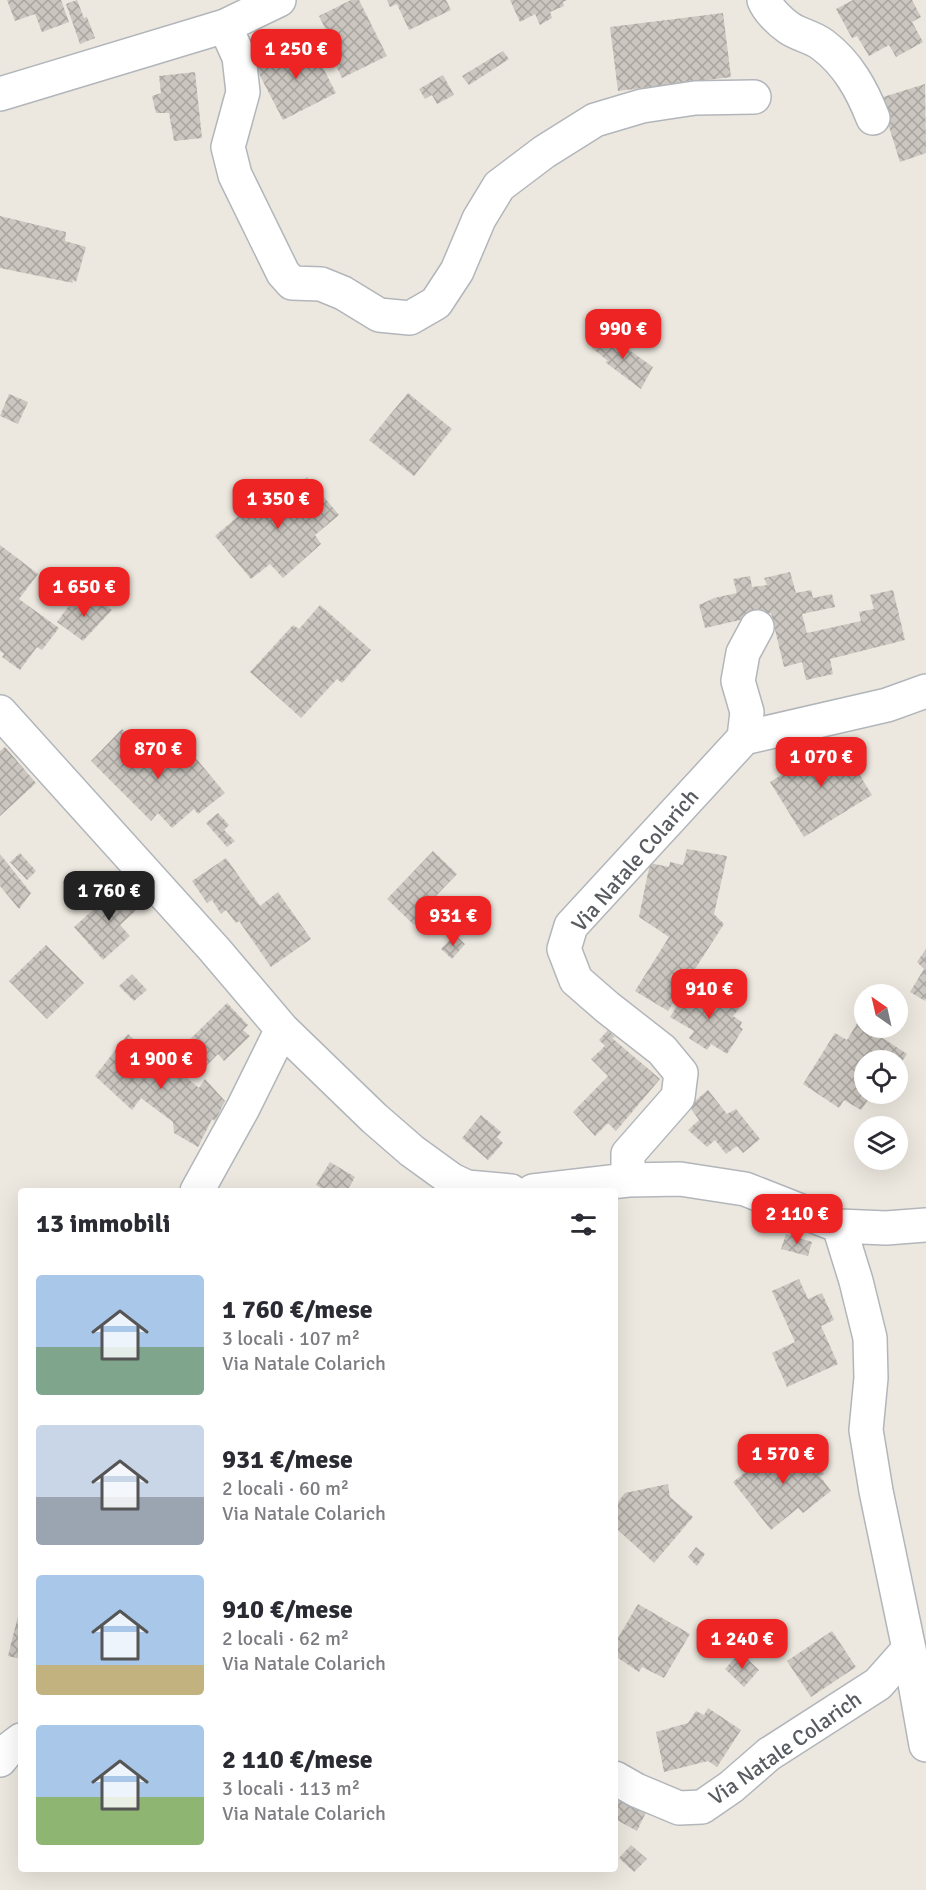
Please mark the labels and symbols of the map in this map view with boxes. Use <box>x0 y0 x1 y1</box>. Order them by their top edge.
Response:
pin: 1 250 € <box>241 29 351 80</box>
pin: 990 € <box>581 309 665 360</box>
pin: 1 350 € <box>223 479 333 530</box>
pin: 1 650 € <box>29 567 139 618</box>
pin: 870 € <box>116 729 200 780</box>
pin: 1 070 € <box>766 737 876 788</box>
street label: Via Natale Colarich <box>566 783 704 937</box>
pin: 1 760 € <box>54 871 164 922</box>
pin: 931 € <box>411 896 495 947</box>
pin: 910 € <box>667 969 751 1020</box>
north arrow <box>854 984 908 1038</box>
pin: 1 900 € <box>106 1039 216 1090</box>
pin: 2 110 € <box>742 1194 852 1245</box>
pin: 1 570 € <box>728 1434 838 1485</box>
pin: 1 240 € <box>687 1619 797 1670</box>
street label: Via Natale Colarich <box>703 1685 867 1811</box>

